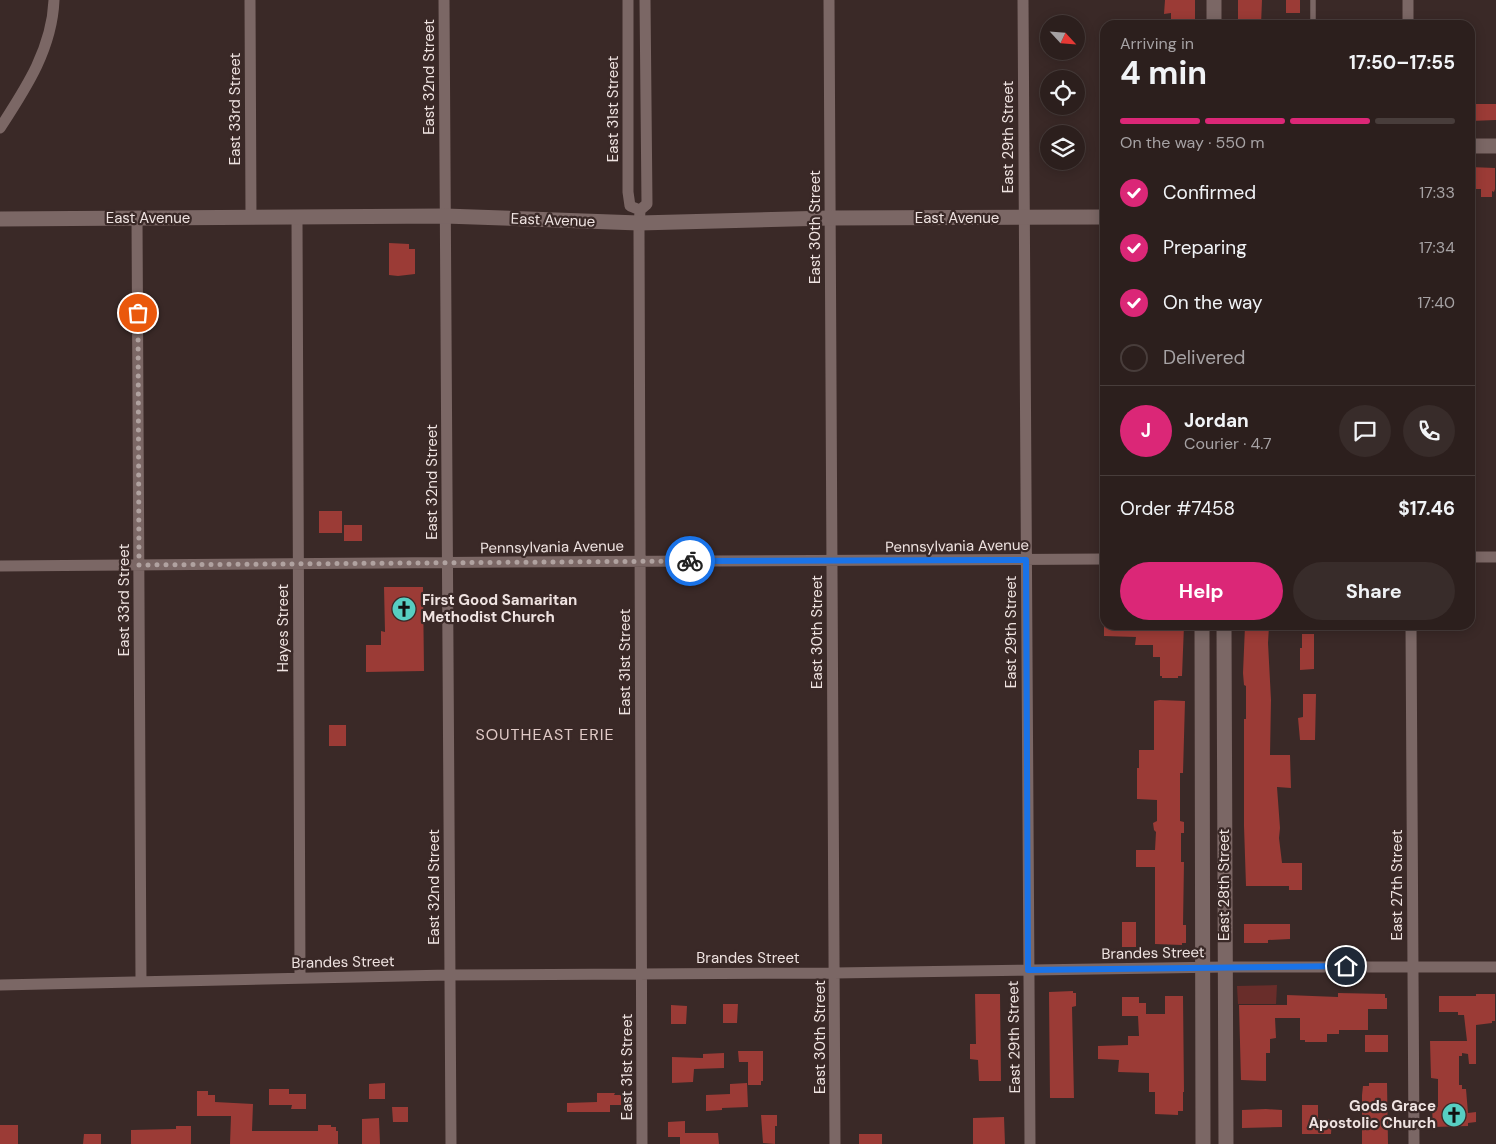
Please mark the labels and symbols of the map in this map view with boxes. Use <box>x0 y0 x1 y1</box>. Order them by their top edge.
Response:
north arrow <box>1040 15 1085 60</box>
street label: East 32nd Street <box>419 19 439 135</box>
street label: East 33rd Street <box>225 53 245 165</box>
street label: East 31st Street <box>603 56 623 162</box>
street label: East 29th Street <box>998 81 1018 193</box>
street label: East 30th Street <box>805 170 825 284</box>
street label: East Avenue <box>106 208 190 228</box>
street label: East Avenue <box>915 208 999 228</box>
street label: East Avenue <box>510 209 596 231</box>
pin <box>117 292 159 334</box>
street label: East 32nd Street <box>422 424 442 540</box>
street label: Pennsylvania Avenue <box>885 535 1029 557</box>
street label: Pennsylvania Avenue <box>480 536 624 558</box>
courier <box>665 536 715 586</box>
street label: East 33rd Street <box>114 544 134 656</box>
street label: East 30th Street <box>807 575 827 689</box>
street label: East 29th Street <box>1001 576 1021 688</box>
street label: Hayes Street <box>273 584 293 672</box>
place label: First Good Samaritan Methodist Church <box>422 590 577 627</box>
church icon: First Good Samaritan Methodist Church <box>391 596 417 622</box>
street label: East 31st Street <box>615 609 635 715</box>
district label: SOUTHEAST ERIE <box>475 724 615 745</box>
street label: East 32nd Street <box>424 829 444 945</box>
street label: East 28th Street <box>1214 829 1234 941</box>
street label: East 27th Street <box>1387 829 1407 941</box>
street label: Brandes Street <box>1101 942 1205 964</box>
pin <box>1325 945 1367 987</box>
street label: Brandes Street <box>696 948 800 968</box>
street label: Brandes Street <box>291 951 395 973</box>
street label: East 30th Street <box>810 980 830 1094</box>
street label: East 29th Street <box>1003 980 1025 1093</box>
street label: East 31st Street <box>617 1014 637 1120</box>
place label: Gods Grace Apostolic Church <box>1308 1096 1436 1133</box>
church icon: Gods Grace Apostolic Church <box>1441 1102 1467 1128</box>

